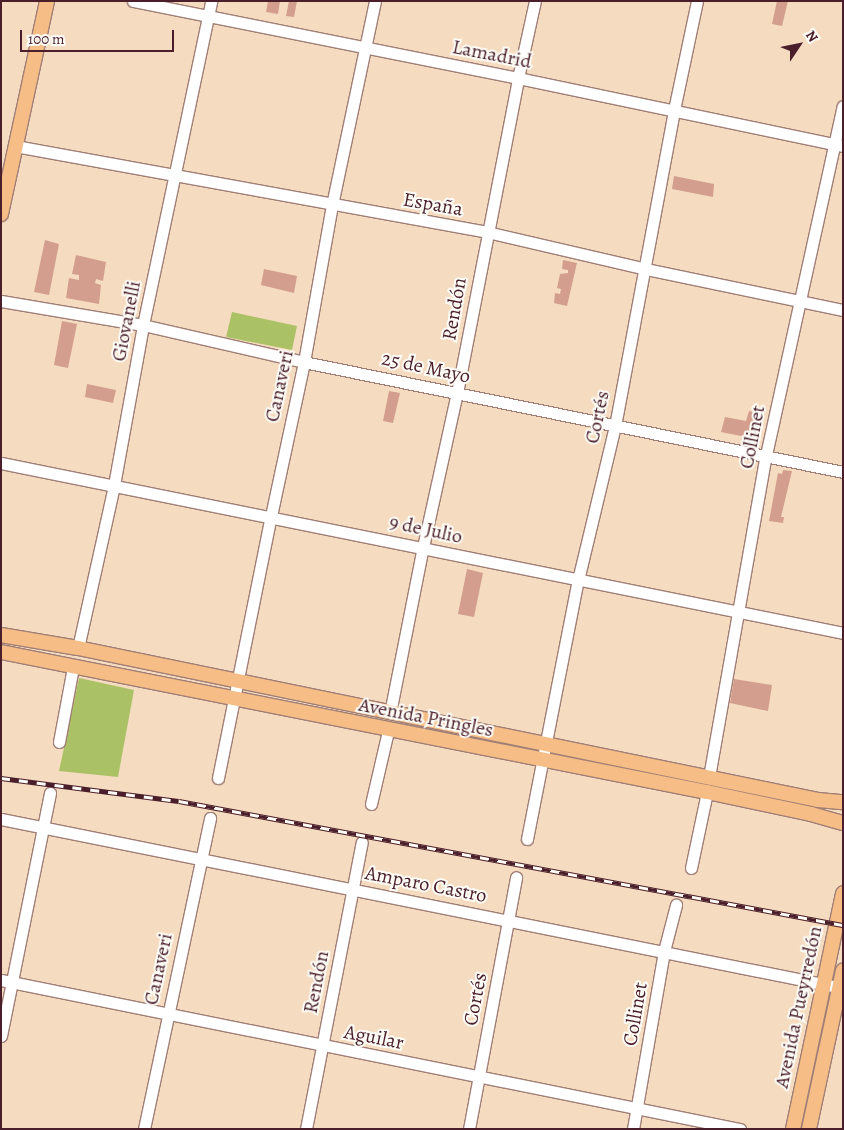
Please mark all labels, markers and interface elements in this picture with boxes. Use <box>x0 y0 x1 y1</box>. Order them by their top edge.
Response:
scale bar <box>22 20 176 52</box>
north arrow <box>774 20 824 70</box>
text: N <box>801 27 823 46</box>
text: 100 m <box>28 29 65 49</box>
street label: Lamadrid <box>450 35 534 73</box>
street label: España <box>401 187 465 221</box>
street label: Rendón <box>437 276 471 342</box>
street label: Giovanelli <box>106 279 146 363</box>
street label: 25 de Mayo <box>380 346 472 388</box>
street label: Canaveri <box>260 348 298 424</box>
street label: Cortés <box>580 388 614 446</box>
street label: Collinet <box>734 403 770 471</box>
street label: 9 de Julio <box>387 510 465 548</box>
street label: Avenida Pringles <box>357 692 495 742</box>
street label: Amparo Castro <box>363 860 489 908</box>
street label: Avenida Pueyrredón <box>769 924 827 1090</box>
street label: Canaveri <box>139 931 177 1007</box>
street label: Rendón <box>298 949 334 1015</box>
street label: Cortés <box>458 971 492 1027</box>
street label: Collinet <box>618 980 652 1048</box>
street label: Aguilar <box>342 1019 406 1055</box>

